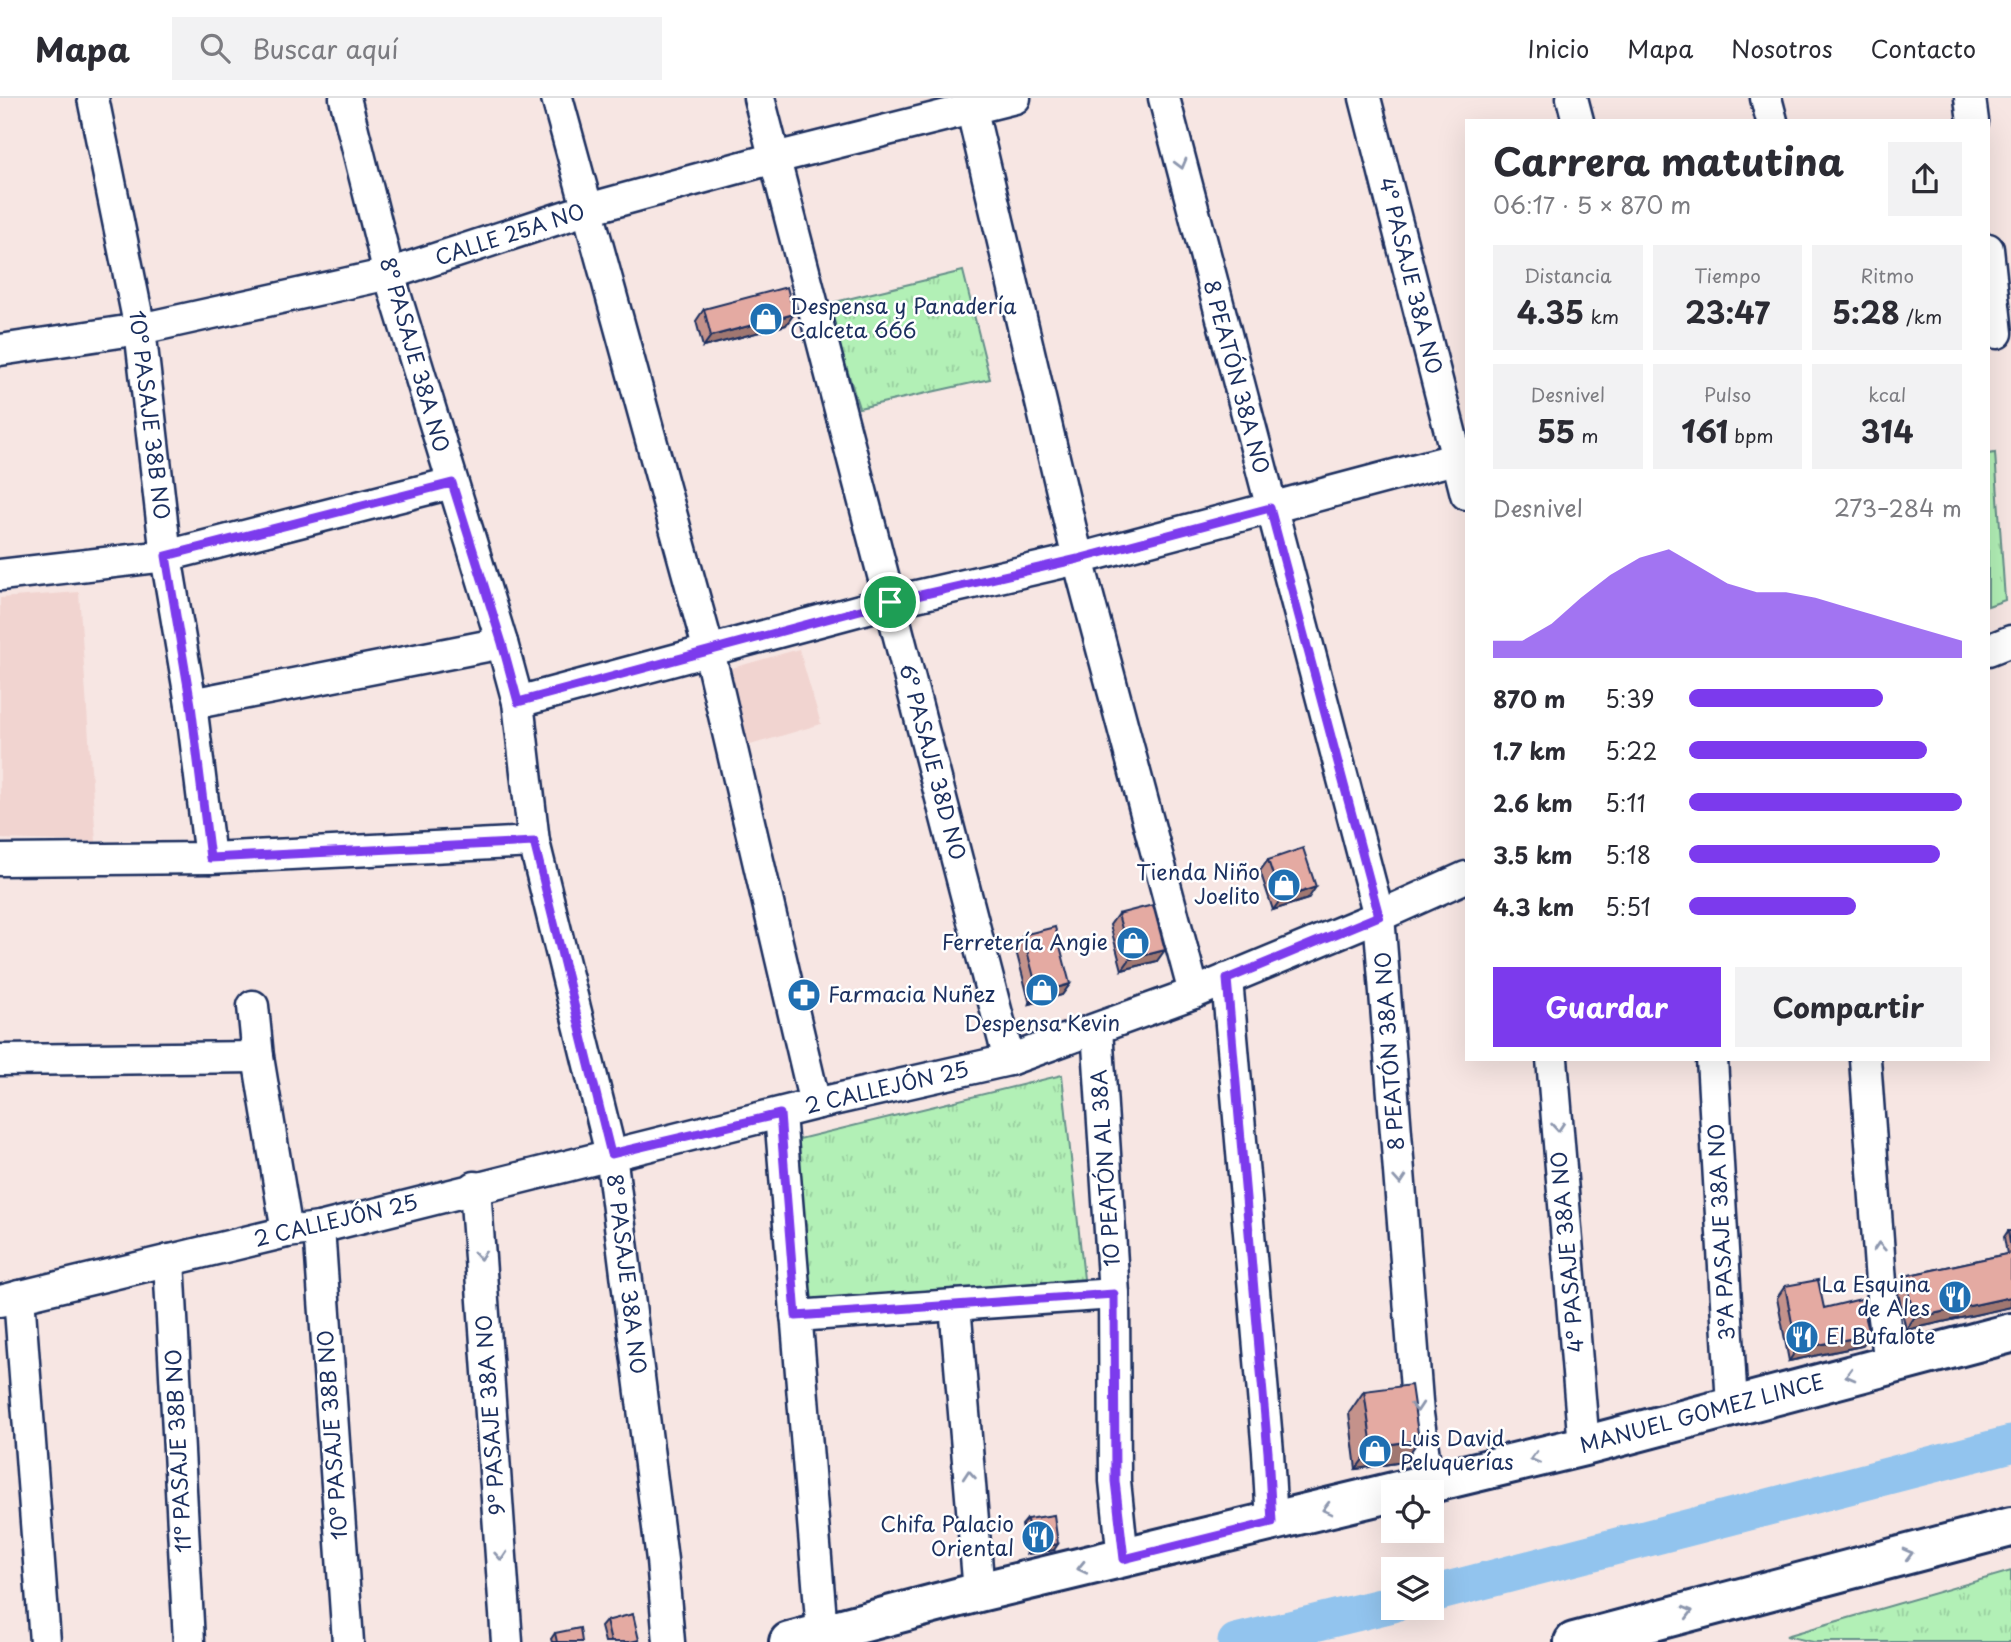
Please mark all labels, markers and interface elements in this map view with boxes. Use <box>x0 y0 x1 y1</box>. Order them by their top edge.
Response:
search box <box>172 17 662 80</box>
text: Mapa <box>35 23 130 73</box>
icon: search <box>196 29 234 67</box>
text: Buscar aquí <box>252 29 398 68</box>
text: Inicio <box>1528 30 1589 66</box>
text: Mapa <box>1627 30 1693 66</box>
text: Nosotros <box>1731 30 1833 66</box>
text: Contacto <box>1871 30 1976 66</box>
text: Carrera matutina <box>1493 132 1844 189</box>
button: share <box>1888 142 1962 216</box>
one-way arrow <box>1173 158 1187 170</box>
street label: 4° PASAJE 38A NO <box>1372 174 1452 377</box>
text: 06:17 · 5 × 870 m <box>1493 187 1691 222</box>
street label: CALLE 25A NO <box>430 194 588 272</box>
street label: 8° PASAJE 38A NO <box>373 253 459 456</box>
text: Distancia <box>1524 261 1612 289</box>
text: Tiempo <box>1694 261 1761 289</box>
text: Ritmo <box>1860 261 1914 289</box>
street label: 8 PEATÓN 38A NO <box>1197 276 1279 477</box>
place label: Despensa y Panadería Calceta 666 <box>790 289 1017 345</box>
text: 4.35 <box>1517 289 1584 334</box>
text: 23:47 <box>1685 289 1770 334</box>
text: 5:28 <box>1832 289 1900 334</box>
shop icon: Despensa y Panadería Calceta 666 <box>747 300 785 338</box>
text: km <box>1584 302 1619 330</box>
text: /km <box>1900 302 1942 330</box>
street label: 10° PASAJE 38B NO <box>122 308 180 521</box>
text: Desnivel <box>1531 380 1605 408</box>
text: Pulso <box>1704 380 1751 408</box>
text: kcal <box>1868 380 1906 408</box>
text: 55 <box>1537 408 1575 453</box>
text: 161 <box>1681 408 1728 453</box>
text: 314 <box>1861 408 1914 453</box>
text: m <box>1575 421 1599 449</box>
text: bpm <box>1728 421 1774 449</box>
text: Desnivel <box>1493 490 1583 525</box>
text: 273–284 m <box>1834 490 1962 525</box>
pin <box>860 572 920 632</box>
icon: arrive <box>871 583 909 621</box>
street label: 6° PASAJE 38D NO <box>892 660 976 863</box>
text: 870 m <box>1493 681 1565 716</box>
text: 5:39 <box>1605 681 1655 716</box>
text: 1.7 km <box>1493 733 1566 768</box>
text: 5:22 <box>1605 733 1657 768</box>
text: 2.6 km <box>1493 785 1573 820</box>
text: 5:11 <box>1605 785 1646 820</box>
text: 3.5 km <box>1493 837 1573 872</box>
text: 5:18 <box>1605 837 1651 872</box>
place label: Tienda Niño Joelito <box>1136 855 1260 911</box>
shop icon: Tienda Niño Joelito <box>1265 866 1303 904</box>
text: 4.3 km <box>1493 889 1574 924</box>
text: 5:51 <box>1605 889 1651 924</box>
shop icon: Ferretería Angie <box>1114 924 1152 962</box>
place label: Ferretería Angie <box>942 925 1108 957</box>
street label: 8 PEATÓN 38A NO <box>1365 951 1411 1152</box>
button: Guardar <box>1493 967 1721 1047</box>
button: Compartir <box>1735 967 1962 1047</box>
shop icon: Despensa Kevin <box>1023 971 1061 1009</box>
pharmacy icon: Farmacia Nuñez <box>785 976 823 1014</box>
place label: Farmacia Nuñez <box>828 977 995 1009</box>
place label: Despensa Kevin <box>964 1006 1120 1038</box>
street label: 2 CALLEJÓN 25 <box>801 1052 972 1120</box>
street label: 10 PEATÓN AL 38A <box>1081 1068 1127 1268</box>
one-way arrow <box>1550 1122 1565 1133</box>
street label: 3°A PASAJE 38A NO <box>1698 1123 1742 1341</box>
street label: 4° PASAJE 38A NO <box>1541 1150 1591 1354</box>
street label: 8° PASAJE 38A NO <box>600 1172 656 1376</box>
one-way arrow <box>1392 1175 1407 1186</box>
street label: 2 CALLEJÓN 25 <box>250 1185 421 1253</box>
one-way arrow <box>1872 1242 1887 1253</box>
one-way arrow <box>472 1250 487 1261</box>
place label: La Esquina de Ales <box>1822 1267 1931 1323</box>
restaurant icon: La Esquina de Ales <box>1936 1278 1974 1316</box>
street label: 9° PASAJE 38A NO <box>466 1314 512 1516</box>
restaurant icon: El Bufalote <box>1783 1318 1821 1356</box>
place label: El Bufalote <box>1826 1319 1935 1351</box>
street label: 10° PASAJE 38B NO <box>308 1329 354 1541</box>
street label: 11° PASAJE 38B NO <box>156 1348 198 1554</box>
street label: MANUEL GOMEZ LINCE <box>1576 1364 1827 1460</box>
one-way arrow <box>1844 1366 1856 1381</box>
one-way arrow <box>1409 1402 1424 1413</box>
place label: Luis David Peluquerías <box>1400 1421 1514 1477</box>
shop icon: Luis David Peluquerías <box>1356 1432 1394 1470</box>
one-way arrow <box>1529 1449 1541 1464</box>
one-way arrow <box>962 1470 977 1481</box>
map controls <box>1381 1480 1444 1620</box>
button: locate <box>1381 1480 1444 1543</box>
one-way arrow <box>1321 1501 1333 1515</box>
place label: Chifa Palacio Oriental <box>880 1507 1014 1563</box>
restaurant icon: Chifa Palacio Oriental <box>1019 1518 1057 1556</box>
one-way arrow <box>1902 1548 1914 1562</box>
one-way arrow <box>493 1550 508 1561</box>
button: layers <box>1381 1557 1444 1620</box>
one-way arrow <box>1076 1560 1088 1574</box>
one-way arrow <box>1682 1606 1694 1620</box>

